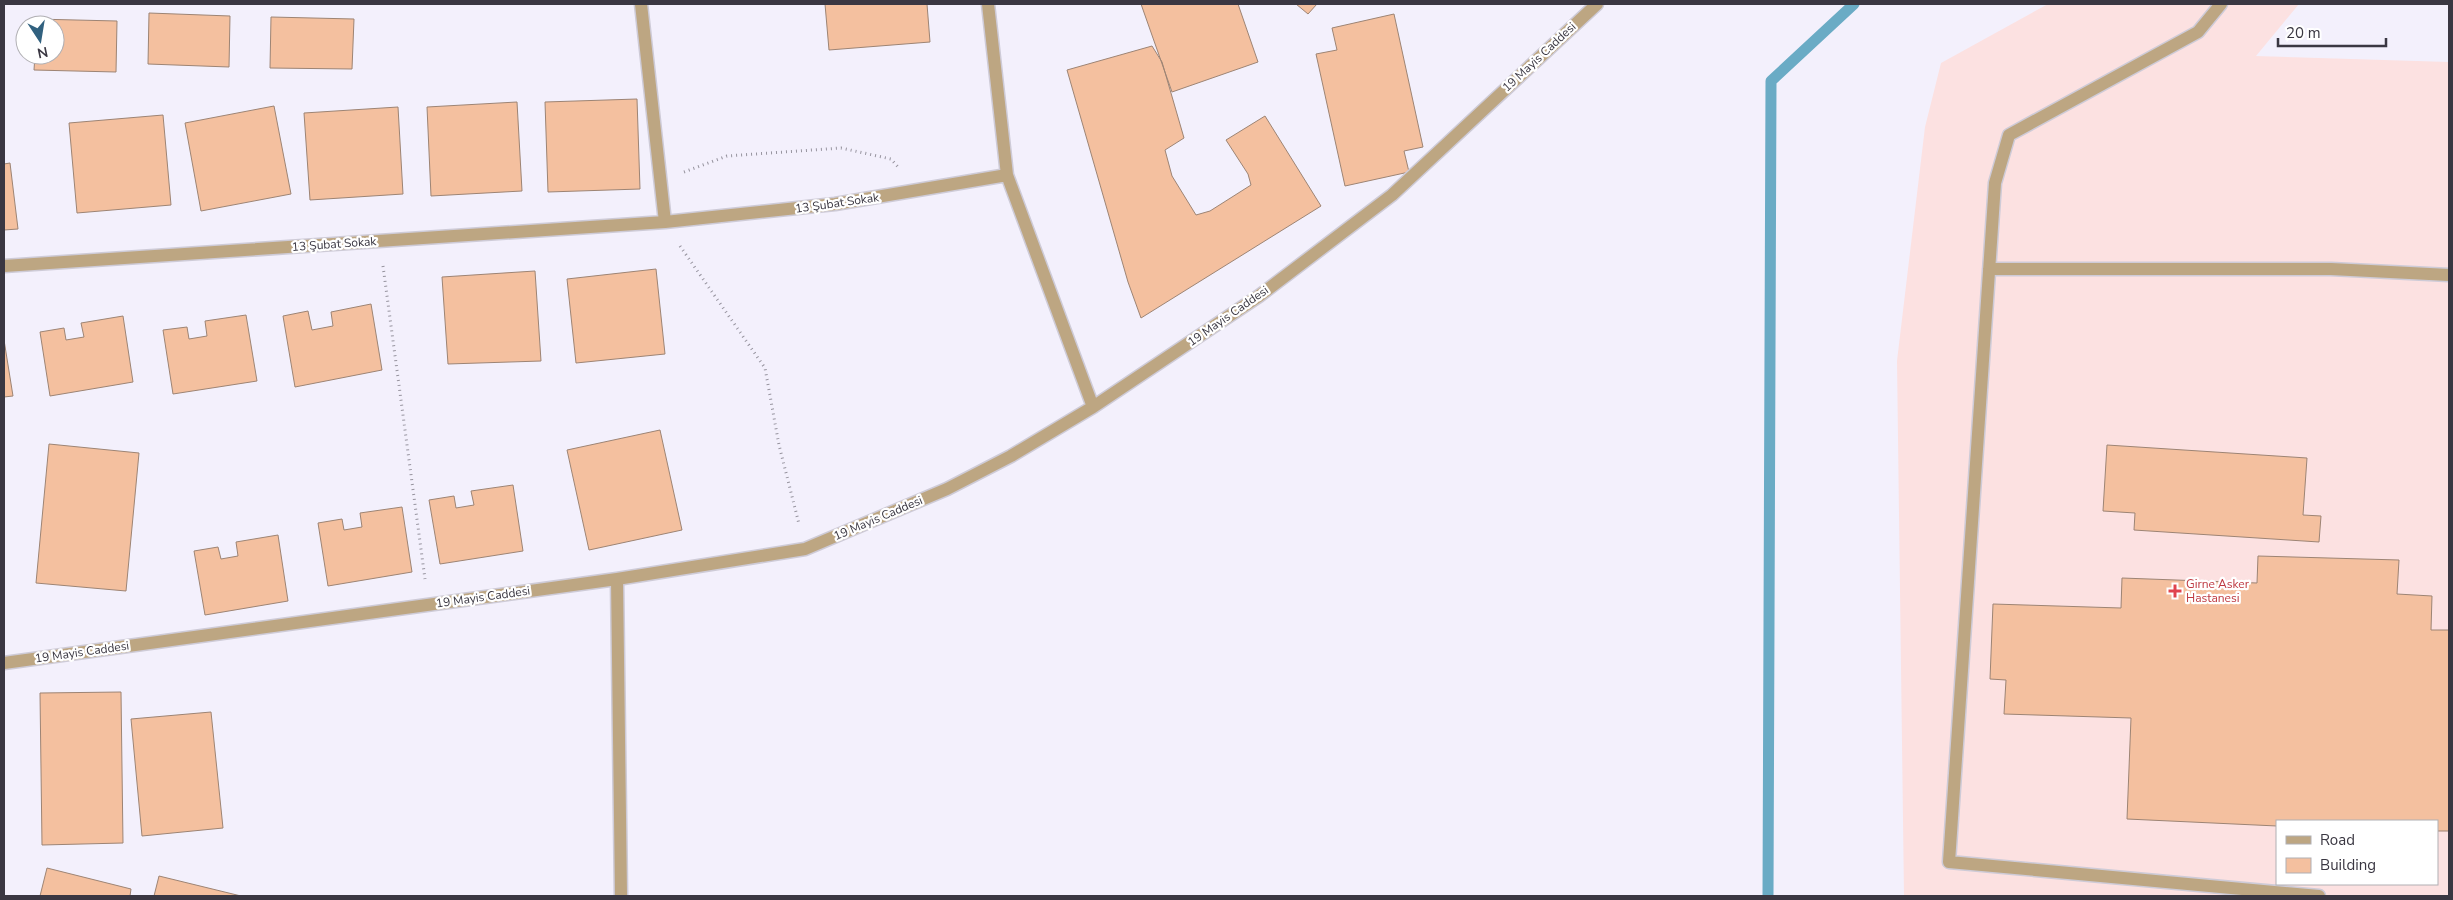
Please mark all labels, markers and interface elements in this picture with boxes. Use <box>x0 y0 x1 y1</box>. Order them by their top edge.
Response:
north arrow <box>15 15 65 65</box>
scale bar <box>2278 15 2386 47</box>
street label: 19 Mayis Caddesi <box>1499 19 1579 95</box>
text: 20 m <box>2286 23 2321 43</box>
text: N <box>35 42 50 63</box>
street label: 13 Şubat Sokak <box>794 189 881 217</box>
street label: 13 Şubat Sokak <box>291 233 378 255</box>
street label: 19 Mayis Caddesi <box>1184 282 1272 350</box>
street label: 19 Mayis Caddesi <box>831 492 925 544</box>
place label: Girne Asker Hastanesi <box>2186 576 2250 606</box>
street label: 19 Mayis Caddesi <box>435 582 531 612</box>
marker: Girne Asker Hastanesi <box>2168 584 2182 598</box>
street label: 19 Mayis Caddesi <box>34 637 130 667</box>
legend <box>2276 820 2438 885</box>
text: Road <box>2320 830 2355 850</box>
text: Building <box>2320 855 2376 875</box>

